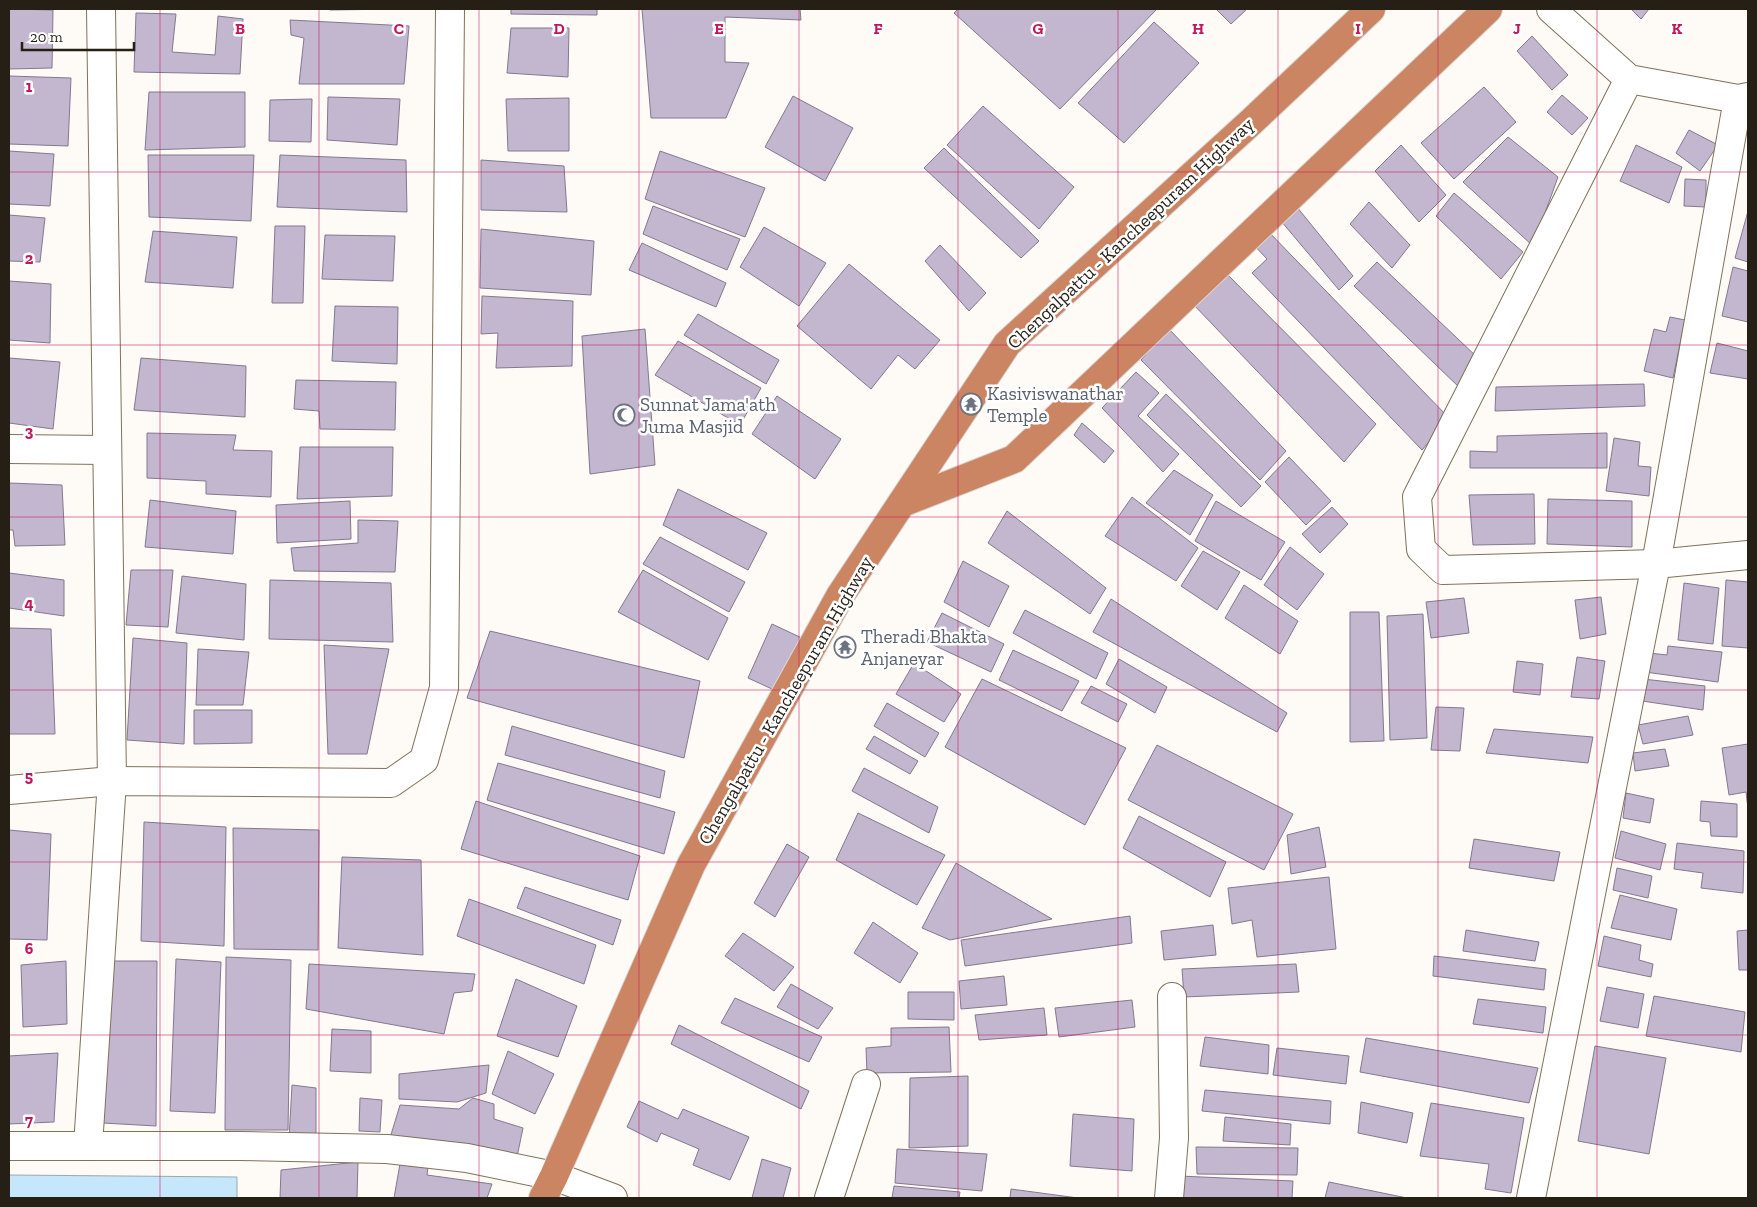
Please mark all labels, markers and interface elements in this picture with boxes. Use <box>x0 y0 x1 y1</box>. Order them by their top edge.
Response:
text: B <box>235 19 245 38</box>
text: C <box>394 19 404 38</box>
text: D <box>553 19 565 38</box>
text: E <box>714 19 724 38</box>
text: F <box>873 19 883 38</box>
text: G <box>1033 19 1044 38</box>
text: H <box>1192 19 1204 38</box>
text: I <box>1355 19 1361 38</box>
text: J <box>1513 19 1521 38</box>
text: K <box>1672 19 1683 38</box>
scale bar <box>22 20 135 52</box>
text: 20 m <box>30 28 63 46</box>
text: 1 <box>26 77 33 96</box>
street label: Chengalpattu - Kancheepuram Highway <box>1002 113 1259 354</box>
text: 2 <box>25 249 34 268</box>
place label: Kasiviswanathar Temple <box>987 382 1124 427</box>
temple icon: Kasiviswanathar Temple <box>959 392 983 416</box>
place label: Sunnat Jama'ath Juma Masjid <box>640 393 776 438</box>
mosque icon: Sunnat Jama'ath Juma Masjid <box>612 403 636 427</box>
text: 3 <box>25 422 34 441</box>
street label: Chengalpattu - Kancheepuram Highway <box>693 552 878 848</box>
text: 4 <box>24 594 34 613</box>
place label: Theradi Bhakta Anjaneyar <box>861 625 987 670</box>
temple icon: Theradi Bhakta Anjaneyar <box>833 635 857 659</box>
text: 5 <box>25 767 33 786</box>
text: 6 <box>25 939 34 958</box>
text: 7 <box>25 1111 33 1130</box>

